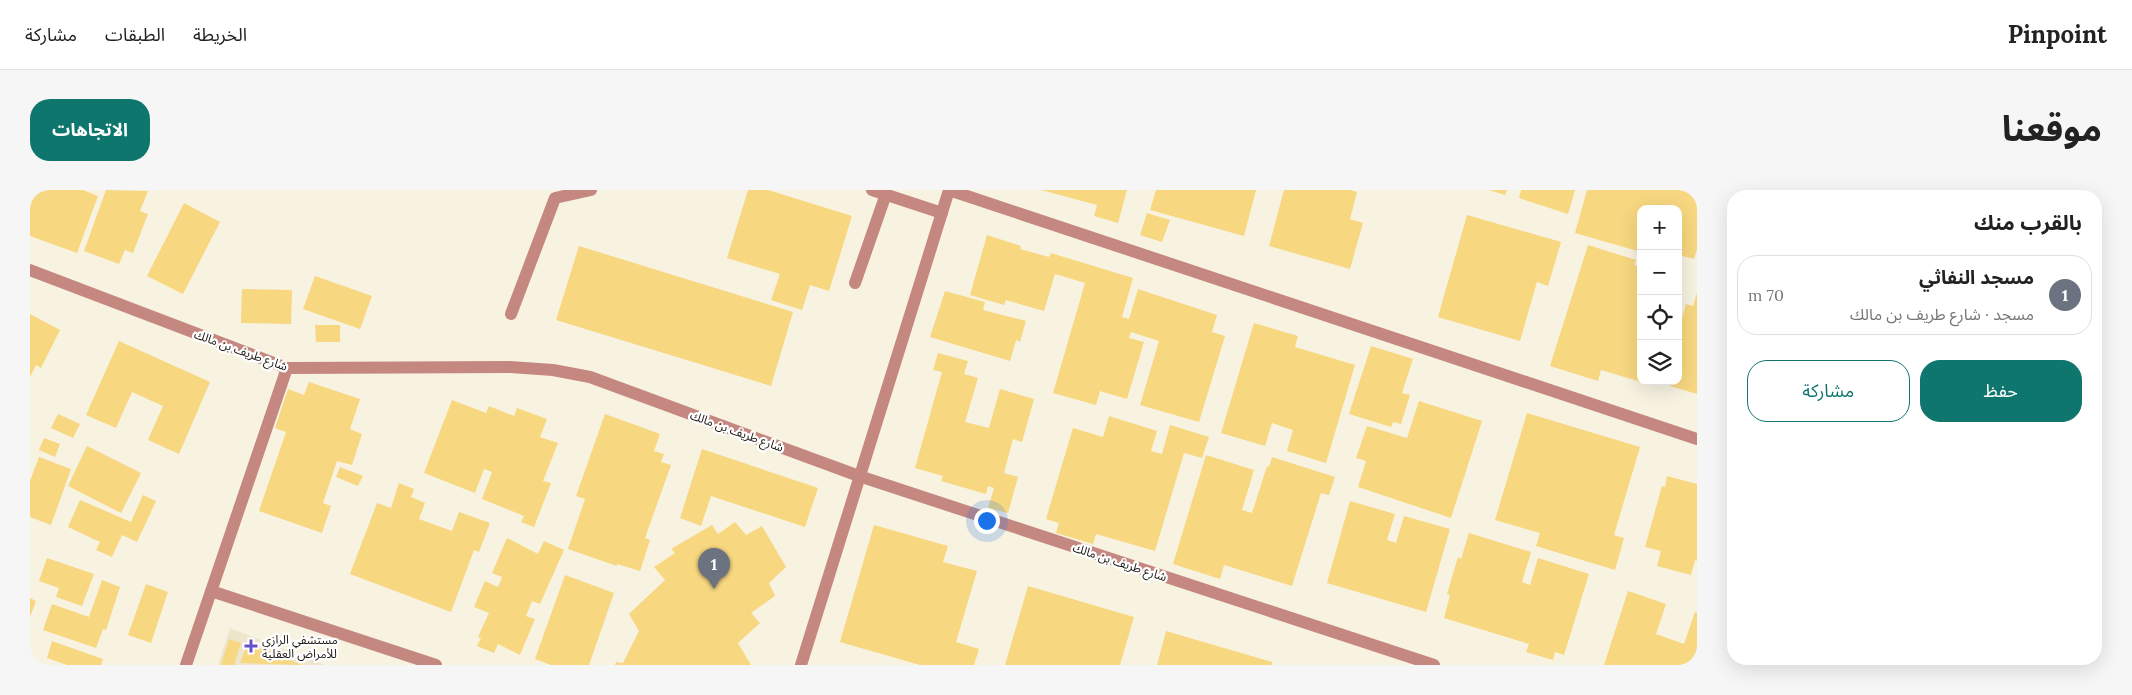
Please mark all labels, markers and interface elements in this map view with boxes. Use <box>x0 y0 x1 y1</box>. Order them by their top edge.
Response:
text: Pinpoint <box>2008 19 2107 50</box>
text: مشاركة <box>25 23 77 46</box>
text: الطبقات <box>105 23 165 46</box>
text: الخريطة <box>193 23 247 46</box>
button: الاتجاهات <box>30 99 150 161</box>
text: موقعنا <box>2002 106 2102 151</box>
map controls <box>1637 205 1682 385</box>
button: + <box>1637 205 1682 250</box>
text: بالقرب منك <box>1974 209 2082 236</box>
button: − <box>1637 250 1682 295</box>
text: مسجد النفاثي <box>1919 265 2034 289</box>
text: 70 m <box>1748 285 1784 305</box>
text: 1 <box>2062 285 2068 305</box>
button: locate <box>1637 295 1682 340</box>
text: مسجد · شارع طريف بن مالك <box>1850 304 2034 324</box>
street label: شارع طريف بن مالك <box>192 326 290 376</box>
button: layers <box>1637 340 1682 385</box>
button: مشاركة <box>1747 360 1910 422</box>
button: حفظ <box>1920 360 2082 422</box>
street label: شارع طريف بن مالك <box>688 407 786 457</box>
your location <box>974 508 1000 534</box>
street label: شارع طريف بن مالك <box>1070 540 1169 586</box>
pin: 1 <box>698 548 730 589</box>
place label: مستشفي الرازي للأمراض العقلية <box>262 632 338 661</box>
marker: مستشفي الرازي للأمراض العقلية <box>244 639 258 653</box>

